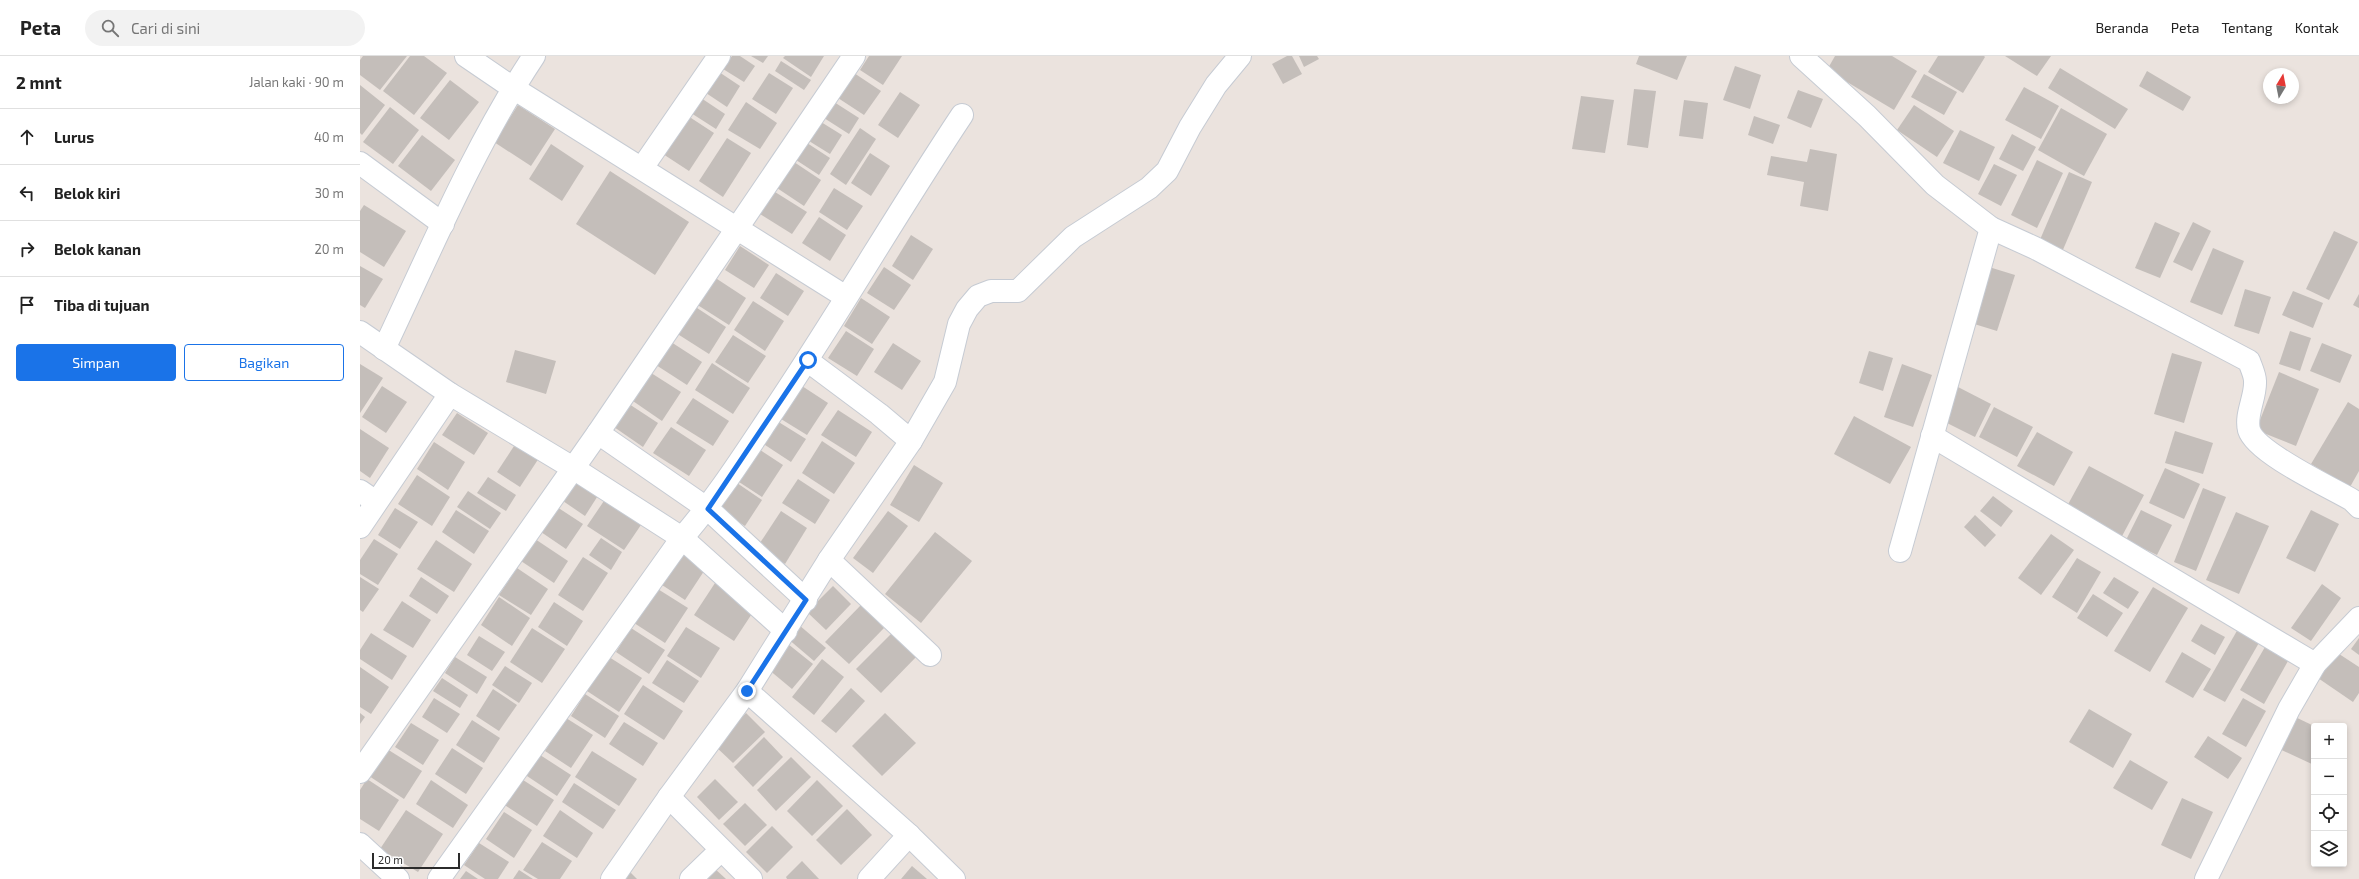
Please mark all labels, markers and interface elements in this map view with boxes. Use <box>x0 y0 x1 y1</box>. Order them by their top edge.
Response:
search box <box>85 10 365 46</box>
text: Peta <box>20 16 61 39</box>
icon: search <box>99 17 121 39</box>
text: Cari di sini <box>131 19 200 37</box>
text: Beranda <box>2095 19 2149 36</box>
text: Peta <box>2171 19 2199 36</box>
text: Tentang <box>2221 19 2273 36</box>
text: Kontak <box>2295 19 2339 36</box>
north arrow <box>2263 68 2299 104</box>
text: 2 mnt <box>16 72 62 92</box>
text: Jalan kaki · 90 m <box>249 74 344 90</box>
icon: ahead <box>16 126 38 148</box>
text: Lurus <box>54 128 94 146</box>
text: 40 m <box>314 129 344 145</box>
icon: left <box>16 182 38 204</box>
text: Belok kiri <box>54 184 120 202</box>
text: 30 m <box>315 185 344 201</box>
icon: right <box>16 238 38 260</box>
text: Belok kanan <box>54 240 141 258</box>
text: 20 m <box>315 241 344 257</box>
icon: arrive <box>16 294 38 316</box>
text: Tiba di tujuan <box>54 296 150 314</box>
button: Simpan <box>16 344 176 381</box>
button: Bagikan <box>184 344 344 381</box>
route start <box>799 351 817 369</box>
route end <box>738 682 756 700</box>
map controls <box>2311 723 2347 867</box>
button: + <box>2311 723 2347 759</box>
button: − <box>2311 759 2347 795</box>
button: locate <box>2311 795 2347 831</box>
button: layers <box>2311 831 2347 867</box>
scale bar <box>372 851 460 870</box>
text: 20 m <box>378 853 403 866</box>

